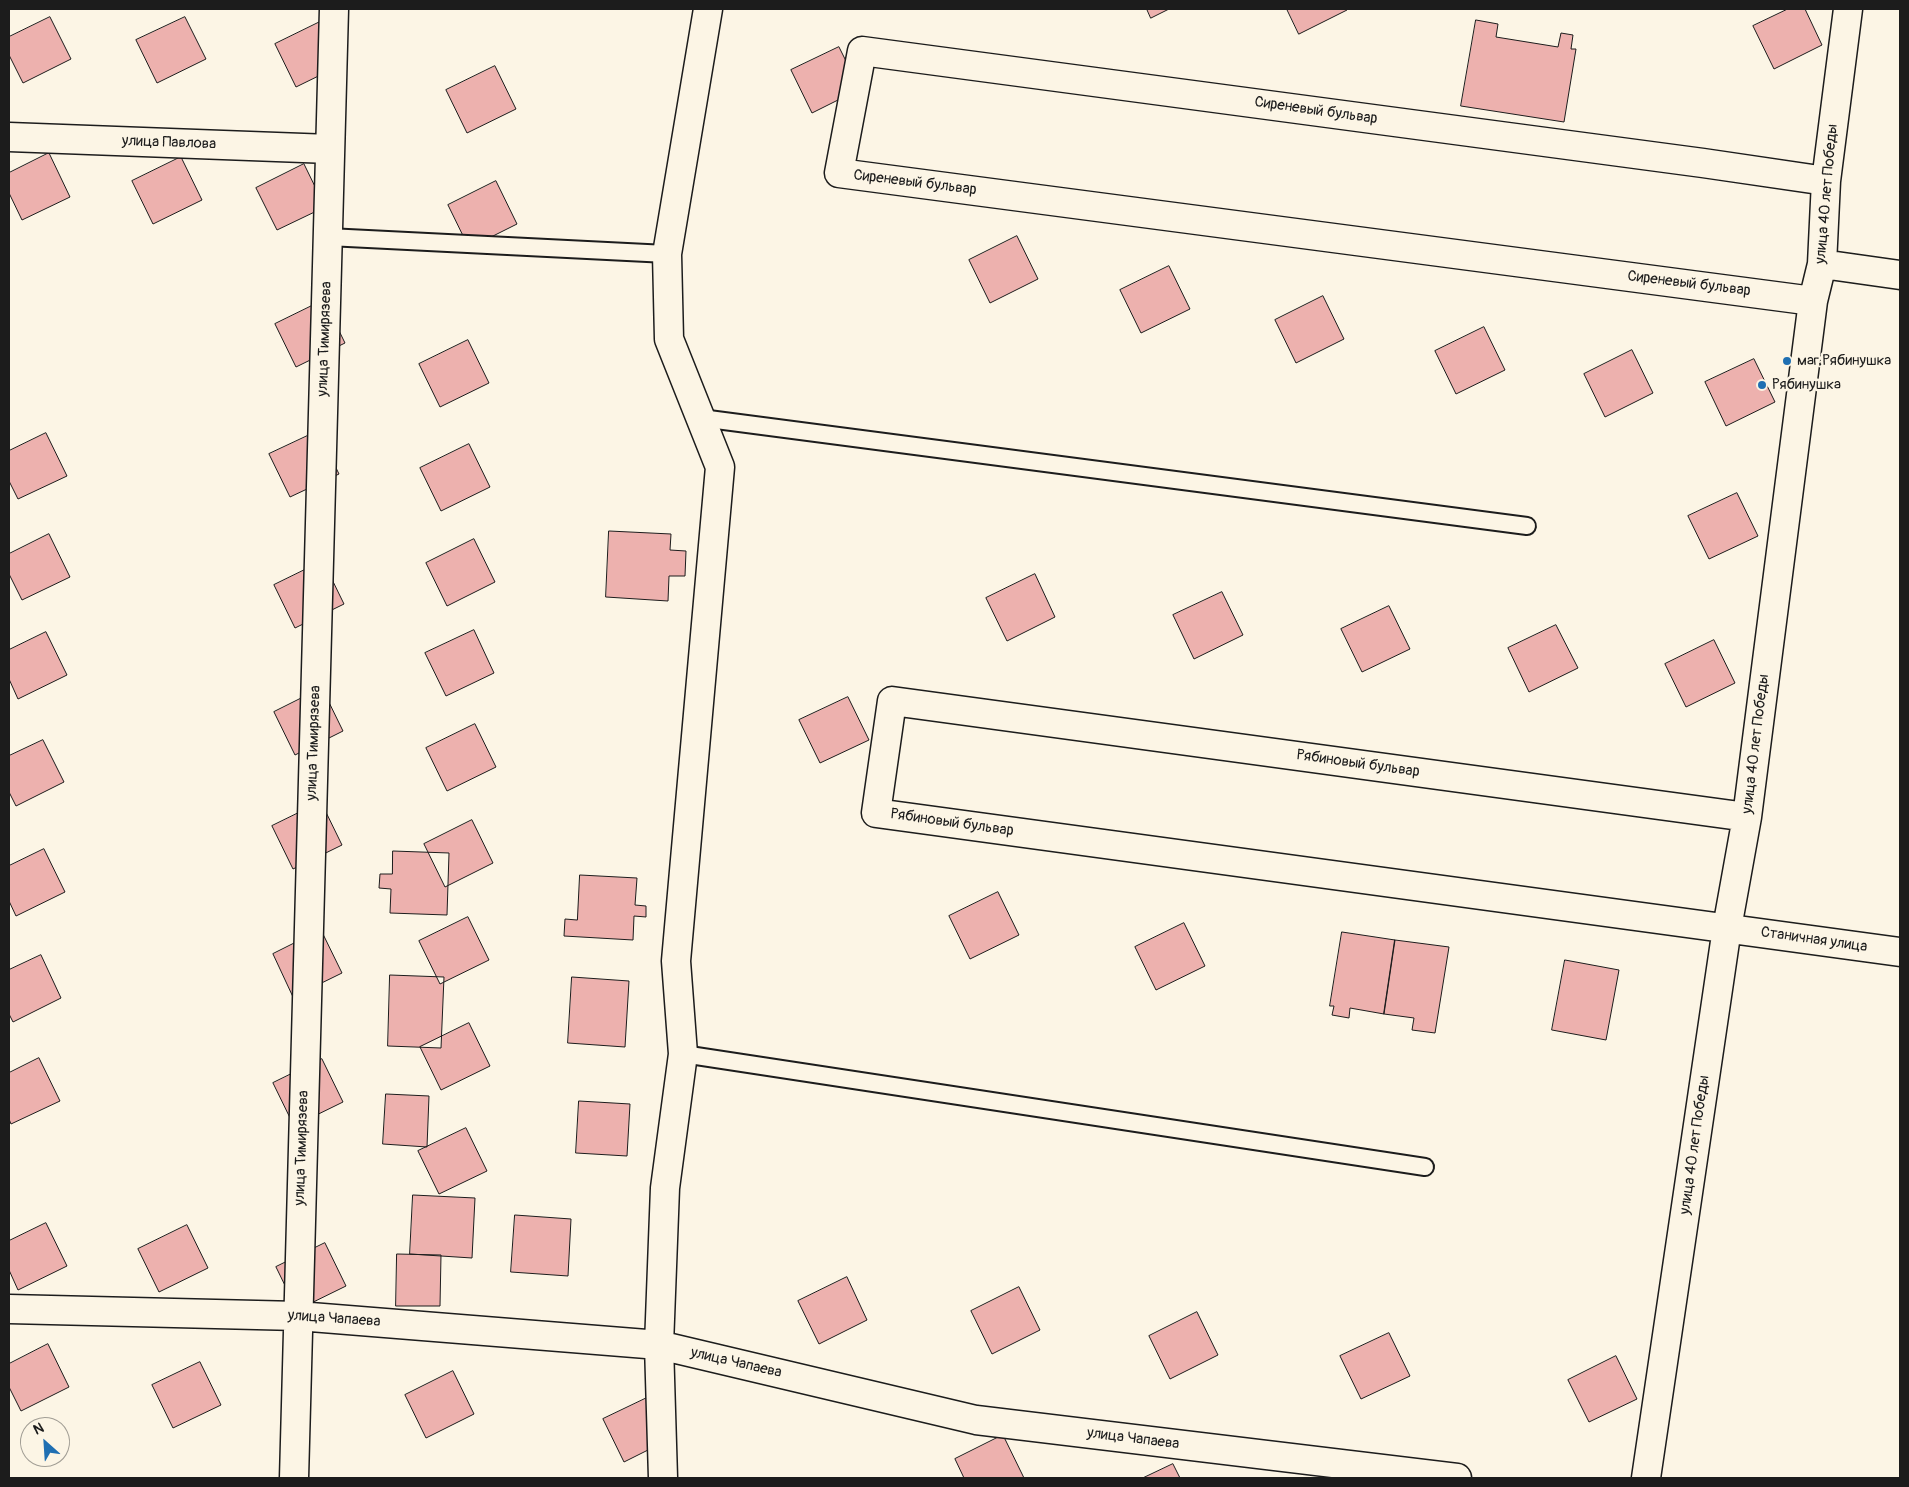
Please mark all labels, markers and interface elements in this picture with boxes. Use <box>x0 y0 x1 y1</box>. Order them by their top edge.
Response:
street label: Сиреневый бульвар <box>1253 93 1379 129</box>
street label: улица 40 лет Победы <box>1812 123 1842 265</box>
street label: улица Павлова <box>122 132 216 154</box>
street label: Сиреневый бульвар <box>852 167 978 199</box>
street label: Сиреневый бульвар <box>1626 268 1752 300</box>
street label: улица Тимирязева <box>314 281 336 397</box>
place label: маг.Рябинушка <box>1797 352 1891 370</box>
marker: маг.Рябинушка <box>1781 355 1793 367</box>
place label: Рябинушка <box>1772 376 1841 394</box>
marker: Рябинушка <box>1756 379 1768 391</box>
street label: улица 40 лет Победы <box>1739 673 1773 815</box>
street label: улица Тимирязева <box>303 685 325 801</box>
street label: Рябиновый бульвар <box>1295 746 1421 782</box>
street label: Рябиновый бульвар <box>889 805 1015 841</box>
street label: Станичная улица <box>1759 924 1869 956</box>
street label: улица 40 лет Победы <box>1676 1074 1714 1216</box>
street label: улица Тимирязева <box>291 1090 313 1206</box>
street label: улица Чапаева <box>287 1307 381 1331</box>
street label: улица Чапаева <box>689 1344 783 1382</box>
north arrow <box>20 1417 70 1467</box>
text: N <box>31 1419 47 1439</box>
street label: улица Чапаева <box>1086 1424 1180 1454</box>

